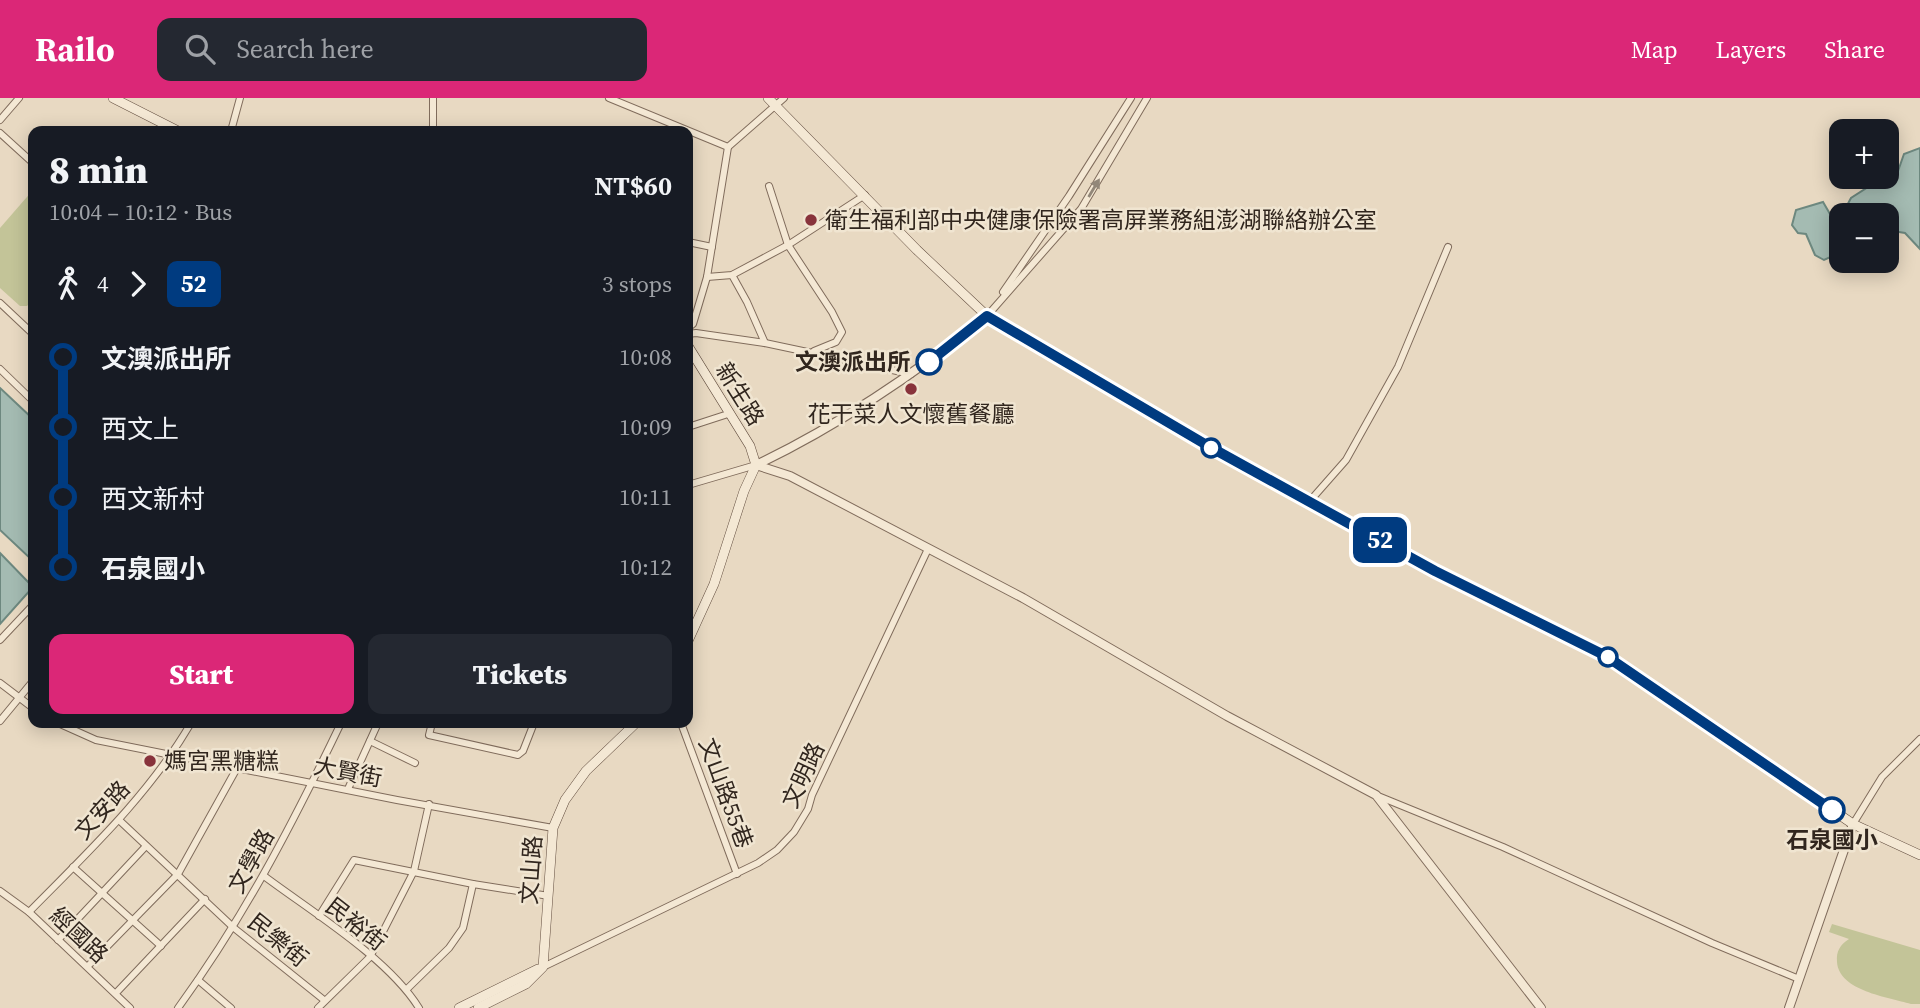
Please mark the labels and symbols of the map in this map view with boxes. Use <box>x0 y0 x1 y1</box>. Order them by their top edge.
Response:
one-way arrow <box>1087 179 1100 198</box>
place label: 衛生福利部中央健康保險署高屏業務組澎湖聯絡辦公室 <box>825 204 1377 236</box>
marker: 衛生福利部中央健康保險署高屏業務組澎湖聯絡辦公室 <box>803 212 819 228</box>
place label: 文澳派出所 <box>795 346 910 378</box>
marker: 文澳派出所 <box>916 349 942 375</box>
street label: 新生路 <box>708 356 772 432</box>
marker: 花干菜人文懷舊餐廳 <box>903 381 919 397</box>
place label: 花干菜人文懷舊餐廳 <box>808 398 1015 430</box>
unlabelled marker <box>1201 438 1221 458</box>
line badge: 52 <box>1348 517 1412 563</box>
unlabelled marker <box>1598 647 1618 667</box>
street label: 文山路55巷 <box>691 733 761 853</box>
street label: 文明路 <box>774 737 832 813</box>
place label: 媽宮黑糖糕 <box>164 745 279 777</box>
street label: 大賢街 <box>311 750 385 794</box>
marker: 媽宮黑糖糕 <box>142 753 158 769</box>
street label: 文安路 <box>67 774 137 846</box>
marker: 石泉國小 <box>1819 797 1845 823</box>
street label: 文學路 <box>220 823 282 899</box>
place label: 石泉國小 <box>1786 824 1878 856</box>
street label: 文山路 <box>513 834 549 906</box>
street label: 民裕街 <box>319 890 393 958</box>
street label: 經國路 <box>43 900 115 970</box>
street label: 民樂街 <box>241 906 315 974</box>

